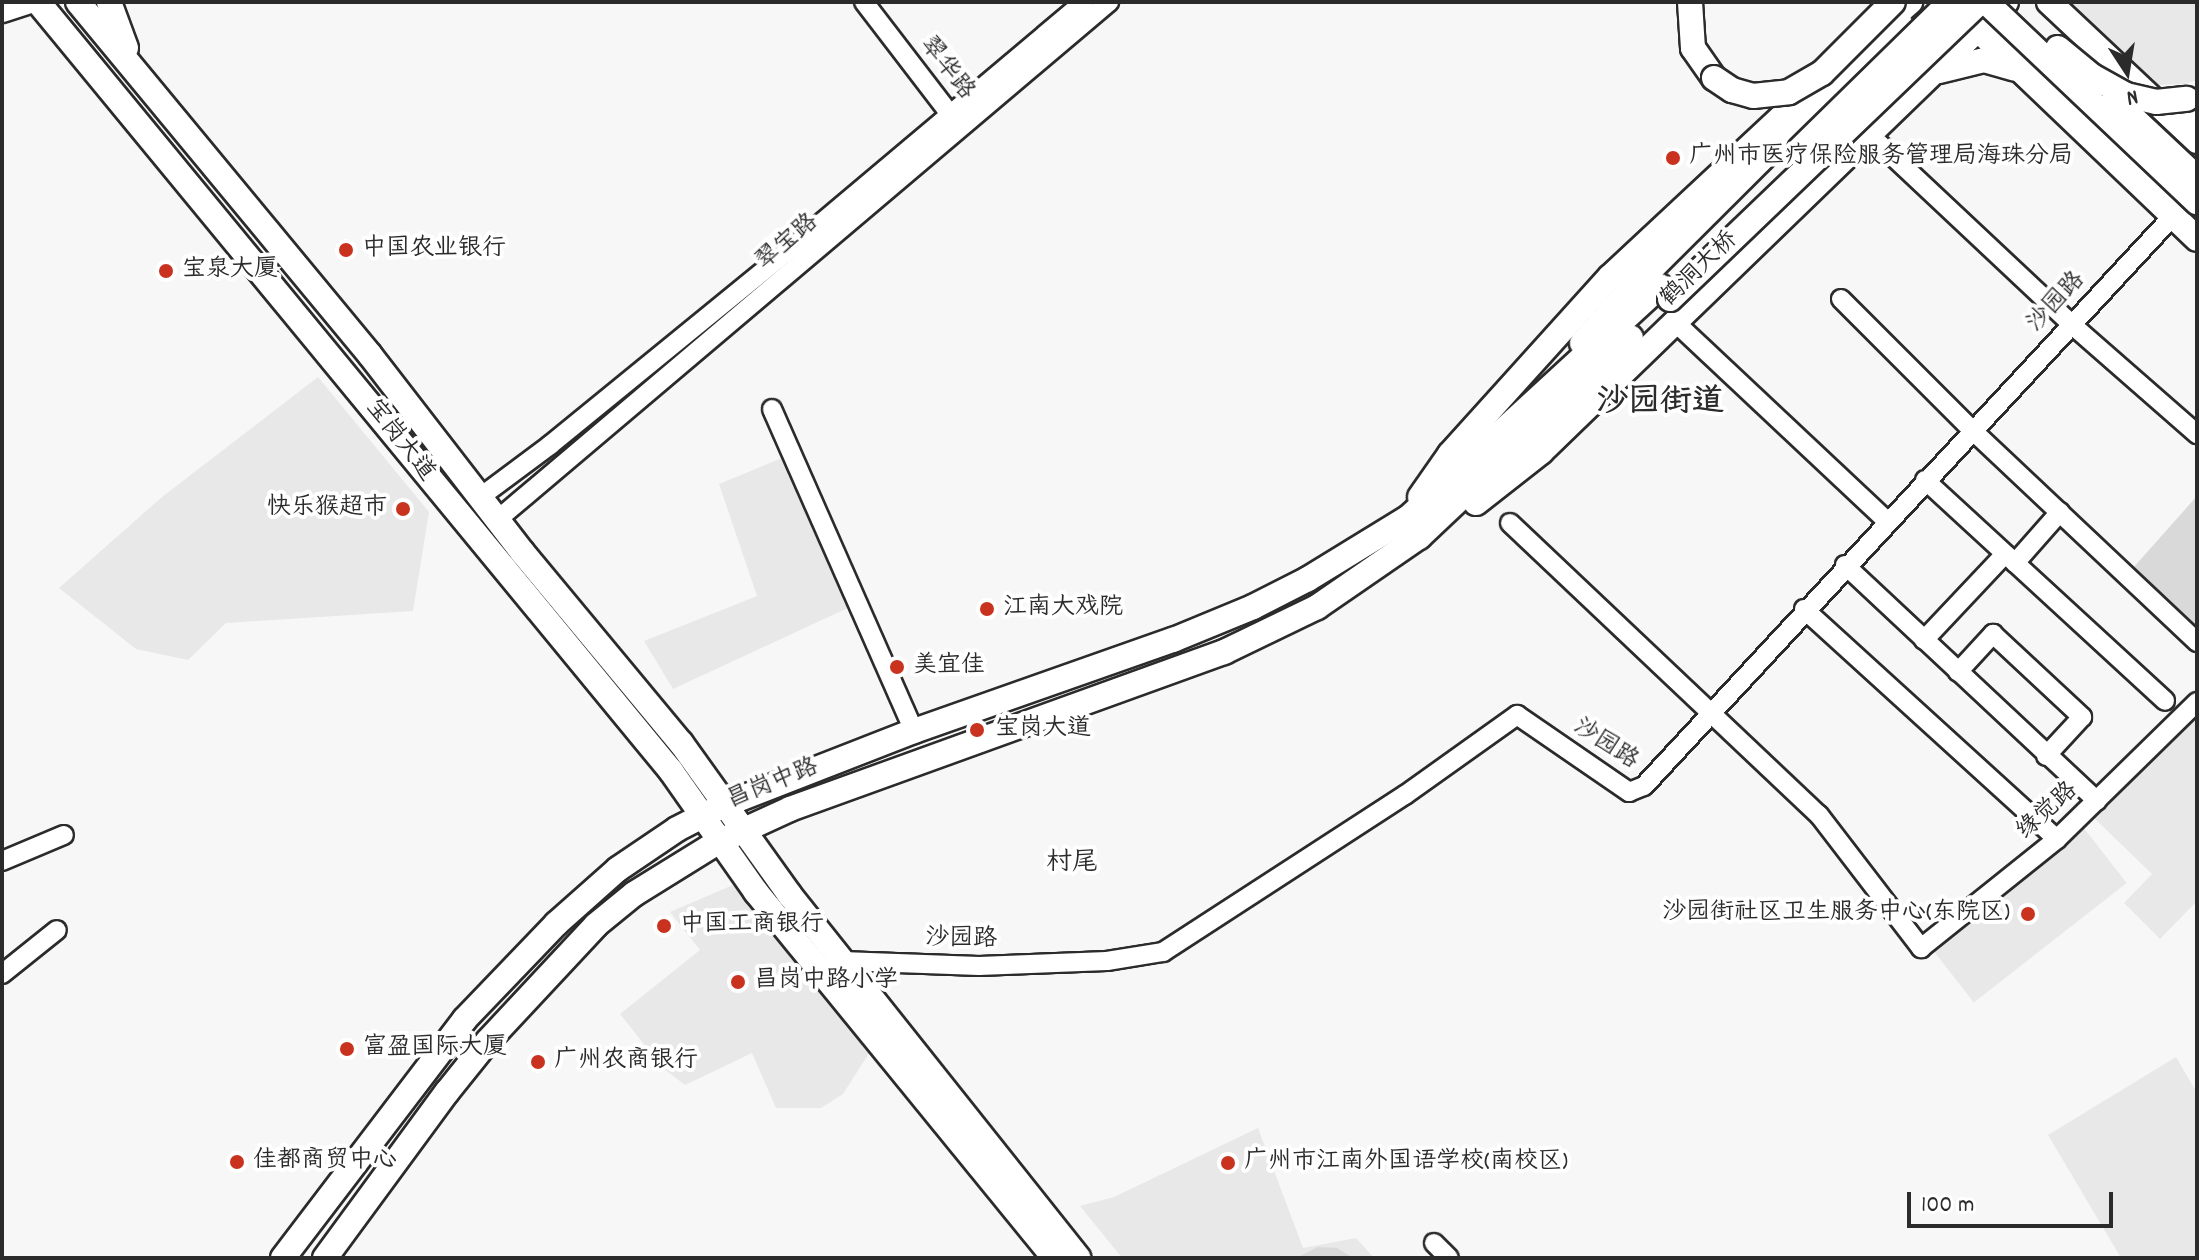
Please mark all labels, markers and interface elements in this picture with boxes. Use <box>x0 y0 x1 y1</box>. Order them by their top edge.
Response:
street label: 翠华路 <box>912 32 980 106</box>
north arrow <box>2087 32 2167 112</box>
text: N <box>2124 80 2141 112</box>
place label: 广州市医疗保险服务管理局海珠分局 <box>1689 144 2073 172</box>
marker: 广州市医疗保险服务管理局海珠分局 <box>1664 149 1682 167</box>
street label: 翠宝路 <box>751 209 825 277</box>
street label: 鹤洞大桥 <box>1655 226 1745 314</box>
place label: 中国农业银行 <box>362 236 506 264</box>
marker: 中国农业银行 <box>337 241 355 259</box>
place label: 宝泉大厦 <box>182 257 278 285</box>
marker: 宝泉大厦 <box>157 262 175 280</box>
street label: 沙园路 <box>2022 267 2092 339</box>
district label: 沙园街道 <box>1596 385 1724 423</box>
street label: 宝岗大道 <box>358 394 440 488</box>
place label: 快乐猴超市 <box>267 495 387 523</box>
marker: 快乐猴超市 <box>394 500 412 518</box>
place label: 江南大戏院 <box>1003 595 1123 623</box>
marker: 江南大戏院 <box>978 600 996 618</box>
place label: 美宜佳 <box>913 653 985 681</box>
marker: 美宜佳 <box>888 658 906 676</box>
street label: 沙园路 <box>1567 713 1643 777</box>
place label: 宝岗大道 <box>995 716 1091 744</box>
marker: 宝岗大道 <box>966 719 988 741</box>
street label: 昌岗中路 <box>723 754 823 816</box>
street label: 缘觉路 <box>2012 777 2084 847</box>
district label: 村尾 <box>1046 848 1098 880</box>
place label: 沙园街社区卫生服务中心(东院区) <box>1662 900 2010 928</box>
marker: 沙园街社区卫生服务中心(东院区) <box>2017 903 2039 925</box>
place label: 中国工商银行 <box>680 912 824 940</box>
marker: 中国工商银行 <box>655 917 673 935</box>
street label: 沙园路 <box>925 925 997 955</box>
place label: 昌岗中路小学 <box>754 968 898 996</box>
marker: 昌岗中路小学 <box>729 973 747 991</box>
place label: 富盈国际大厦 <box>363 1035 507 1063</box>
marker: 富盈国际大厦 <box>338 1040 356 1058</box>
place label: 广州农商银行 <box>554 1048 698 1076</box>
marker: 广州农商银行 <box>529 1053 547 1071</box>
place label: 佳都商贸中心 <box>253 1148 397 1176</box>
place label: 广州市江南外国语学校(南校区) <box>1244 1149 1568 1177</box>
marker: 佳都商贸中心 <box>228 1153 246 1171</box>
marker: 广州市江南外国语学校(南校区) <box>1219 1154 1237 1172</box>
scale bar <box>1911 1176 2117 1226</box>
text: 100 m <box>1921 1189 1974 1223</box>

